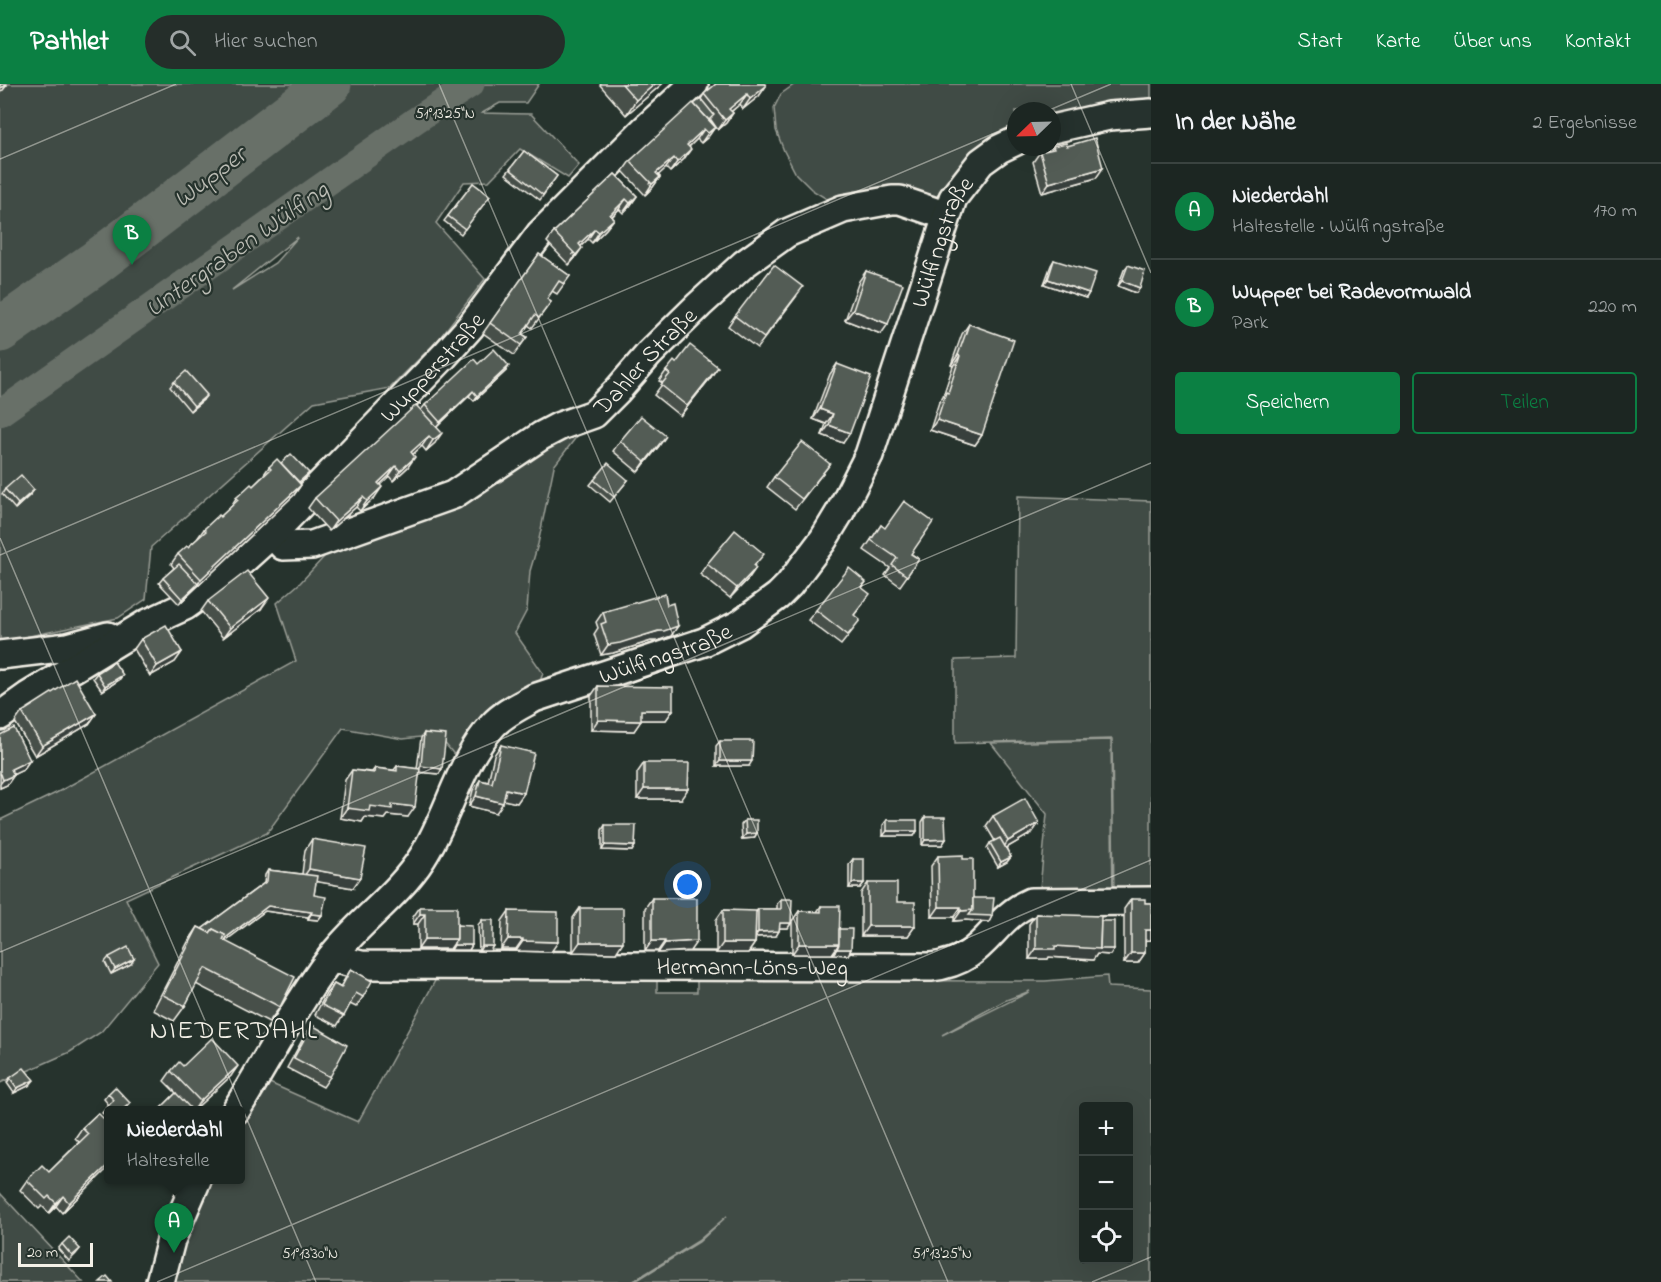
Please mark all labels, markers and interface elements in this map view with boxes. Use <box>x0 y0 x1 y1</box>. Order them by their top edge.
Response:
search box <box>145 15 565 69</box>
text: Pathlet <box>30 22 109 63</box>
icon: search <box>166 26 199 59</box>
text: Hier suchen <box>214 26 318 58</box>
text: Start <box>1297 27 1343 57</box>
text: Karte <box>1376 27 1420 57</box>
text: Über uns <box>1453 27 1532 57</box>
text: Kontakt <box>1565 27 1631 57</box>
north arrow <box>1007 102 1061 156</box>
text: 51°13'25"N <box>415 103 475 125</box>
text: In der Nähe <box>1175 104 1296 142</box>
text: 2 Ergebnisse <box>1532 109 1637 138</box>
water label: Wupper <box>166 136 258 219</box>
street label: Wülfingstraße <box>903 169 984 313</box>
water label: Untergraben Wülfing <box>138 172 338 328</box>
text: Niederdahl <box>1232 181 1328 213</box>
text: A <box>1188 197 1201 226</box>
text: 170 m <box>1593 197 1637 226</box>
text: Haltestelle · Wülfingstraße <box>1232 213 1445 242</box>
pin: B <box>112 216 152 265</box>
text: Wupper bei Radevormwald <box>1232 277 1471 309</box>
text: B <box>1188 293 1201 322</box>
text: 220 m <box>1588 293 1637 322</box>
street label: Dahler Straße <box>586 300 707 425</box>
street label: Wupperstraße <box>373 306 495 432</box>
text: Park <box>1232 309 1268 338</box>
button: Speichern <box>1175 372 1400 434</box>
button: Teilen <box>1412 372 1637 434</box>
street label: Wülfingstraße <box>595 616 739 695</box>
your location <box>673 870 702 899</box>
street label: Hermann-Löns-Weg <box>657 951 848 987</box>
district label: NIEDERDAHL <box>149 1012 319 1051</box>
map controls <box>1079 1102 1133 1264</box>
button: + <box>1079 1102 1133 1156</box>
popup <box>104 1106 245 1184</box>
text: Niederdahl <box>126 1115 223 1147</box>
text: Haltestelle <box>126 1147 209 1176</box>
button: − <box>1079 1156 1133 1210</box>
pin: A <box>154 1204 194 1253</box>
button: locate <box>1079 1210 1133 1264</box>
scale bar <box>18 1240 93 1268</box>
text: 20 m <box>27 1241 58 1265</box>
text: 51°13'30"N <box>282 1243 338 1265</box>
text: 51°13'25"N <box>912 1243 972 1265</box>

